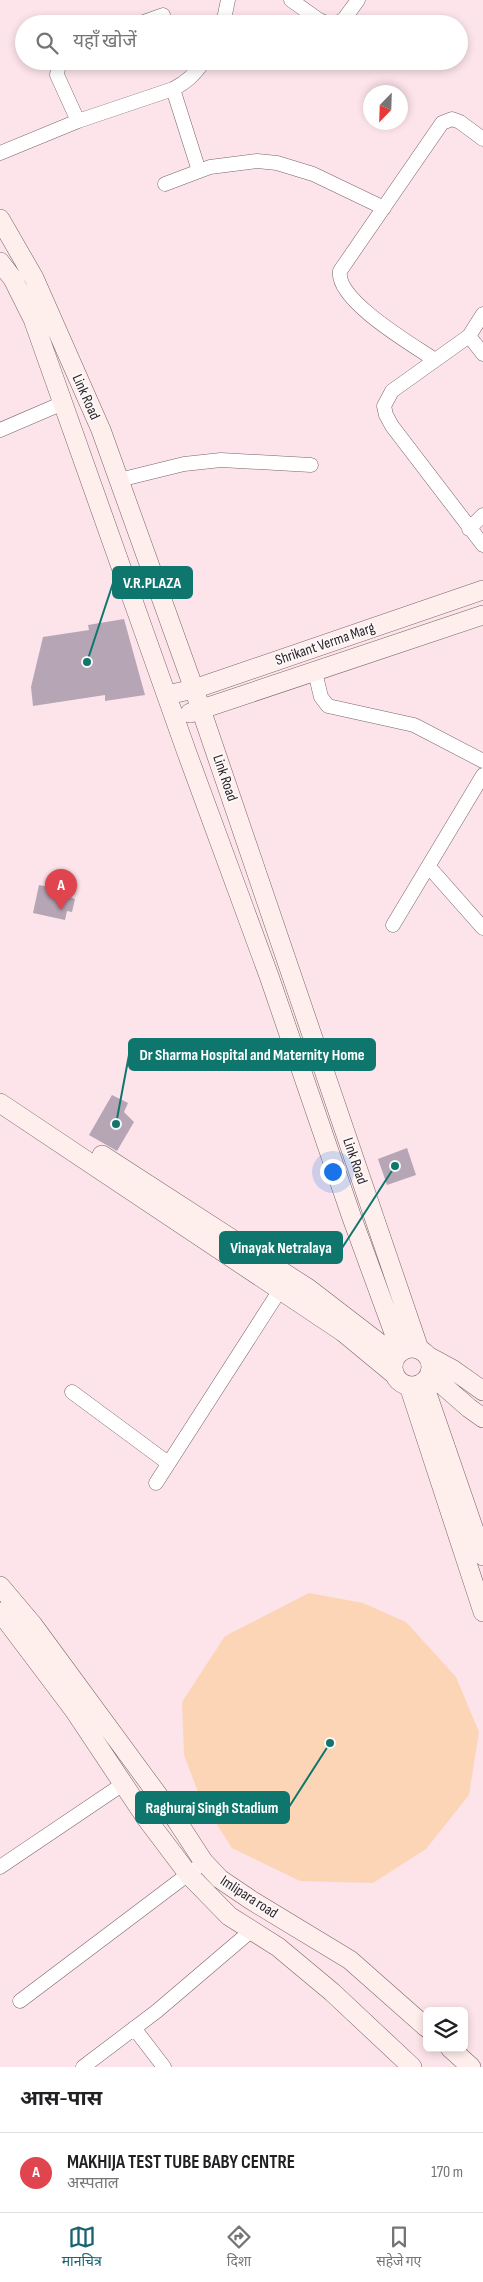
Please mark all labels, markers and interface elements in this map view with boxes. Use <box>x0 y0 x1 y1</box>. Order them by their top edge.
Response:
search box <box>15 15 468 70</box>
icon: search <box>33 29 61 57</box>
text: यहाँ खोजें <box>73 30 137 53</box>
north arrow <box>363 85 408 130</box>
street label: Link Road <box>68 371 104 423</box>
callout: V.R.PLAZA <box>113 567 192 598</box>
text: V.R.PLAZA <box>123 574 181 593</box>
street label: Shrikant Verma Marg <box>273 618 377 670</box>
street label: Link Road <box>208 752 242 804</box>
pin: A <box>45 869 77 910</box>
callout: Dr Sharma Hospital and Maternity Home <box>129 1039 375 1070</box>
text: Dr Sharma Hospital and Maternity Home <box>139 1046 365 1065</box>
street label: Link Road <box>338 1135 372 1187</box>
your location <box>320 1159 346 1185</box>
callout: Vinayak Netralaya <box>220 1232 342 1263</box>
text: Vinayak Netralaya <box>230 1239 332 1258</box>
callout: Raghuraj Singh Stadium <box>136 1792 289 1823</box>
text: Raghuraj Singh Stadium <box>146 1799 278 1818</box>
street label: Imlipara road <box>217 1871 281 1923</box>
map controls <box>423 2007 468 2052</box>
button: layers <box>423 2007 468 2052</box>
text: आस-पास <box>20 2086 102 2111</box>
text: MAKHIJA TEST TUBE BABY CENTRE <box>67 2151 295 2174</box>
text: A <box>32 2163 40 2182</box>
text: 170 m <box>431 2163 463 2182</box>
text: अस्पताल <box>67 2174 119 2193</box>
tab: मानचित्र <box>62 2223 102 2272</box>
tab: दिशा <box>225 2223 253 2272</box>
tab: सहेजे गए <box>376 2223 421 2272</box>

